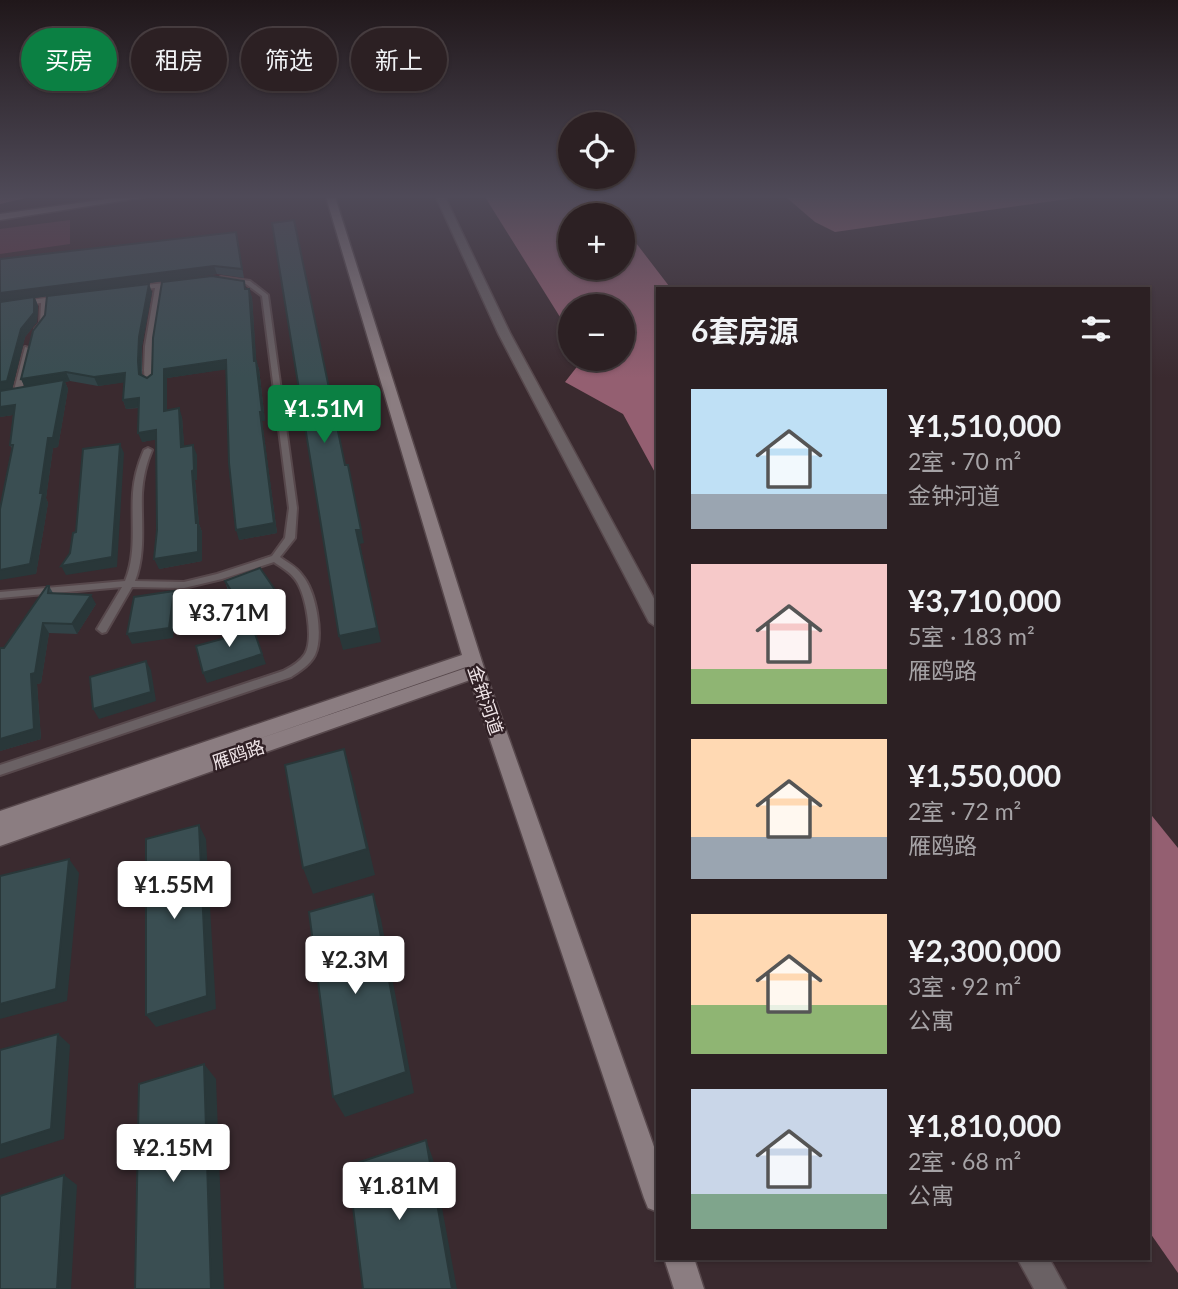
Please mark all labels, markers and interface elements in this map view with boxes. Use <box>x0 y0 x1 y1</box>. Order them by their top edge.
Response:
chip: 买房 <box>21 28 117 91</box>
chip: 租房 <box>131 28 227 91</box>
chip: 筛选 <box>241 28 337 91</box>
chip: 新上 <box>351 28 447 91</box>
map controls <box>558 112 635 371</box>
button: locate <box>558 112 635 189</box>
button: + <box>558 203 635 280</box>
button: − <box>558 294 635 371</box>
icon: filters <box>1077 310 1115 348</box>
text: 6套房源 <box>691 312 798 348</box>
pin: ¥1.51M <box>267 386 381 445</box>
text: ¥1.51M <box>284 394 364 422</box>
text: ¥1,510,000 <box>908 407 1061 443</box>
icon: home <box>747 417 831 501</box>
text: 2室 · 70 m² <box>908 447 1021 475</box>
text: 金钟河道 <box>908 481 1000 509</box>
text: ¥3,710,000 <box>908 582 1061 618</box>
pin: ¥3.71M <box>172 590 286 649</box>
icon: home <box>747 592 831 676</box>
text: ¥3.71M <box>189 598 269 626</box>
text: 5室 · 183 m² <box>908 622 1035 650</box>
text: 雁鸥路 <box>908 656 977 684</box>
street label: 金钟河道 <box>464 662 508 738</box>
street label: 雁鸥路 <box>209 735 267 773</box>
text: ¥1,550,000 <box>908 757 1061 793</box>
icon: home <box>747 767 831 851</box>
text: 2室 · 72 m² <box>908 797 1021 825</box>
text: 雁鸥路 <box>908 831 977 859</box>
pin: ¥1.55M <box>117 862 231 921</box>
text: ¥1.55M <box>134 870 214 898</box>
text: ¥2,300,000 <box>908 932 1061 968</box>
pin: ¥2.3M <box>306 936 404 996</box>
icon: home <box>747 942 831 1026</box>
text: ¥2.3M <box>321 945 389 973</box>
text: 3室 · 92 m² <box>908 972 1021 1000</box>
text: 公寓 <box>908 1006 954 1034</box>
text: ¥1,810,000 <box>908 1107 1061 1143</box>
icon: home <box>747 1117 831 1201</box>
pin: ¥2.15M <box>116 1124 230 1184</box>
text: ¥2.15M <box>133 1133 213 1161</box>
text: 2室 · 68 m² <box>908 1147 1021 1175</box>
pin: ¥1.81M <box>342 1162 456 1222</box>
text: ¥1.81M <box>359 1171 439 1199</box>
text: 公寓 <box>908 1181 954 1209</box>

